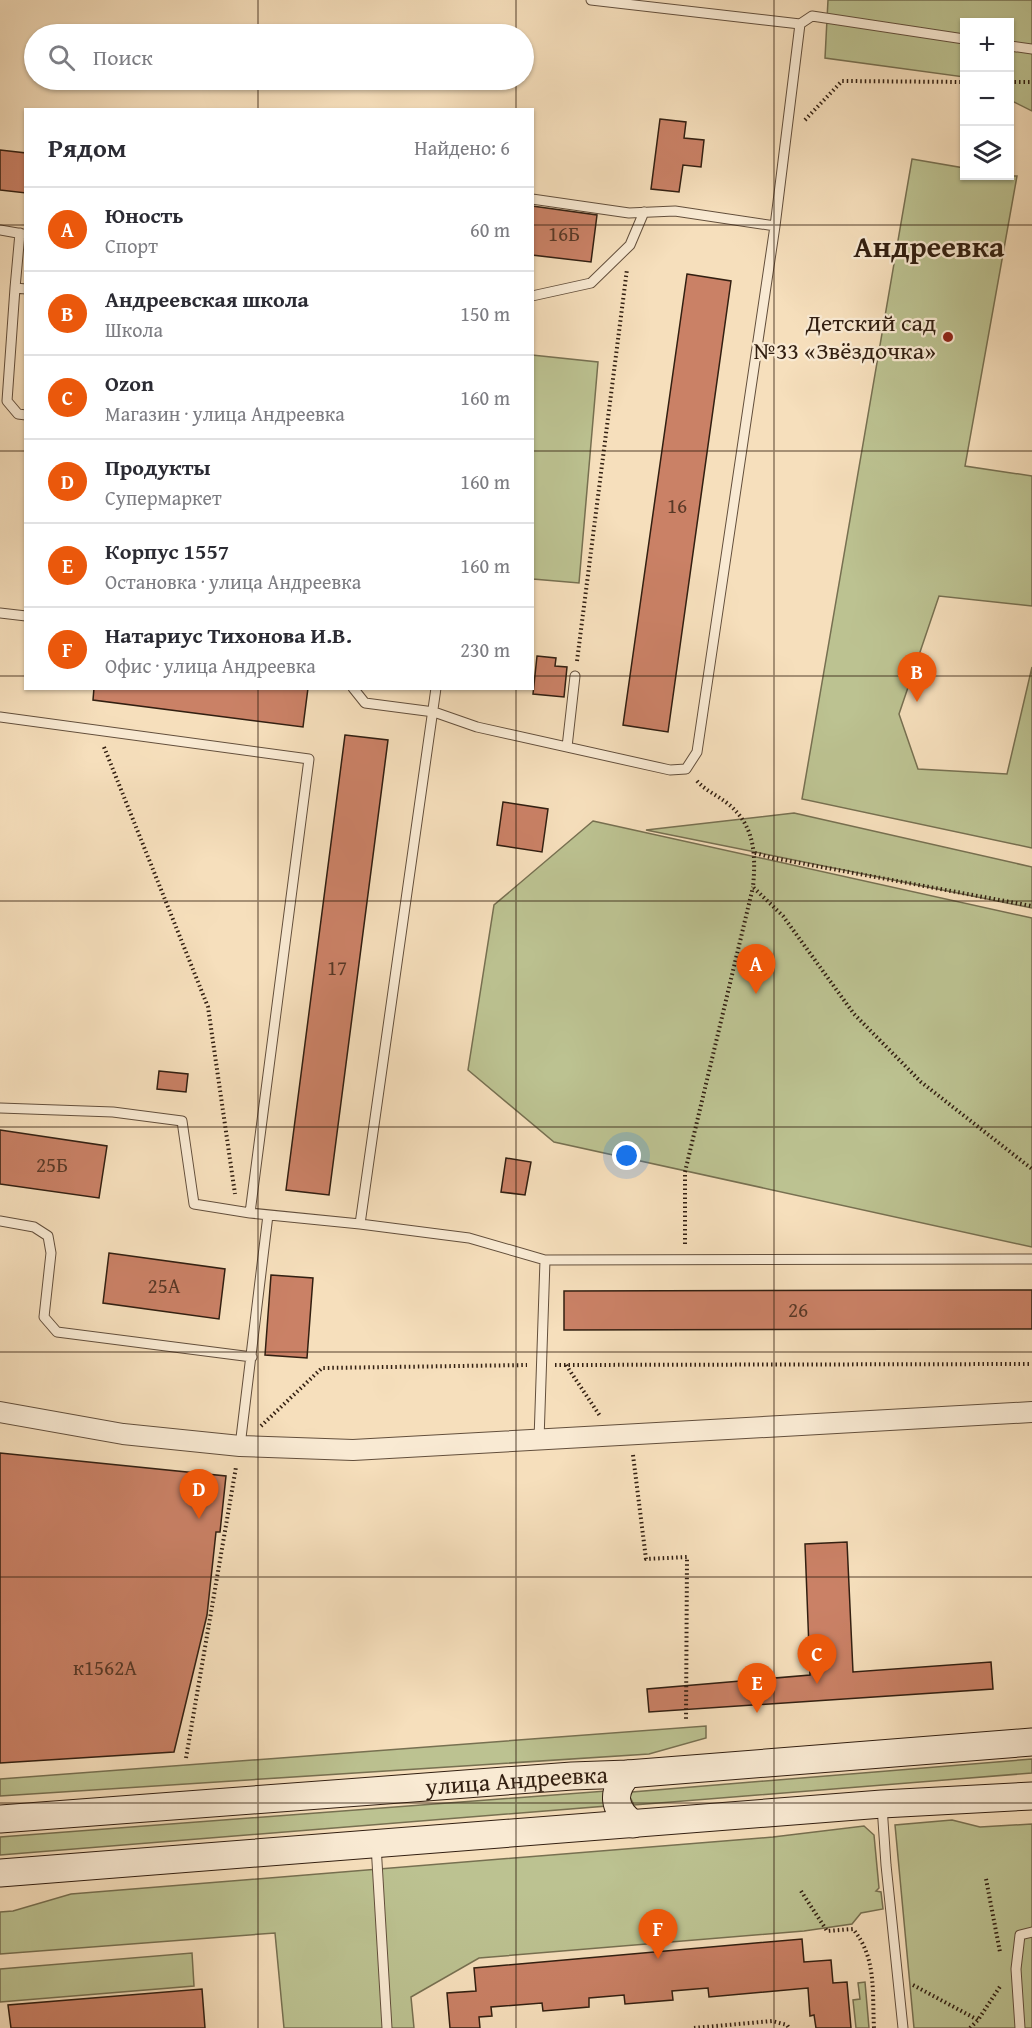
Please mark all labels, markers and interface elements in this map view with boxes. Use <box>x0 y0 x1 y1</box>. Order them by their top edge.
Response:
map controls <box>960 18 1014 180</box>
button: + <box>960 18 1014 72</box>
search box <box>24 24 534 90</box>
icon: search <box>45 41 78 74</box>
text: Поиск <box>93 41 153 73</box>
button: − <box>960 72 1014 126</box>
button: layers <box>960 126 1014 180</box>
text: Рядом <box>48 128 126 167</box>
text: Найдено: 6 <box>414 133 510 162</box>
text: Юность <box>105 199 184 231</box>
text: A <box>61 215 74 244</box>
text: 60 m <box>470 215 510 244</box>
house number: 16Б <box>548 218 580 249</box>
district label: Андреевка <box>854 224 1005 268</box>
text: Спорт <box>105 231 158 260</box>
text: Андреевская школа <box>105 283 309 315</box>
text: B <box>61 299 74 328</box>
text: 150 m <box>460 299 510 328</box>
place label: Детский сад №33 «Звёздочка» <box>753 305 936 368</box>
text: Школа <box>105 315 163 344</box>
marker: Детский сад №33 «Звёздочка» <box>941 330 955 344</box>
text: Ozon <box>105 367 154 399</box>
text: C <box>62 383 73 412</box>
text: 160 m <box>460 383 510 412</box>
text: Магазин · улица Андреевка <box>105 399 345 428</box>
text: Продукты <box>105 451 211 483</box>
text: D <box>61 467 74 496</box>
text: 160 m <box>460 467 510 496</box>
text: Супермаркет <box>105 483 222 512</box>
house number: 16 <box>667 490 687 521</box>
text: Корпус 1557 <box>105 535 229 567</box>
text: E <box>62 551 73 580</box>
text: 160 m <box>460 551 510 580</box>
text: Остановка · улица Андреевка <box>105 567 361 596</box>
text: Натариус Тихонова И.В. <box>105 619 352 651</box>
text: F <box>62 635 73 664</box>
text: 230 m <box>460 635 510 664</box>
text: Офис · улица Андреевка <box>105 651 316 680</box>
pin: B <box>898 652 936 702</box>
pin: A <box>736 944 776 994</box>
house number: 17 <box>327 952 347 983</box>
your location <box>612 1141 641 1170</box>
house number: 25Б <box>36 1149 68 1180</box>
house number: 25А <box>148 1270 181 1301</box>
house number: 26 <box>788 1294 808 1325</box>
pin: D <box>180 1470 218 1519</box>
pin: C <box>798 1634 836 1684</box>
house number: к1562А <box>73 1652 137 1683</box>
pin: E <box>738 1664 777 1713</box>
street label: улица Андреевка <box>423 1757 609 1804</box>
pin: F <box>638 1910 678 1959</box>

